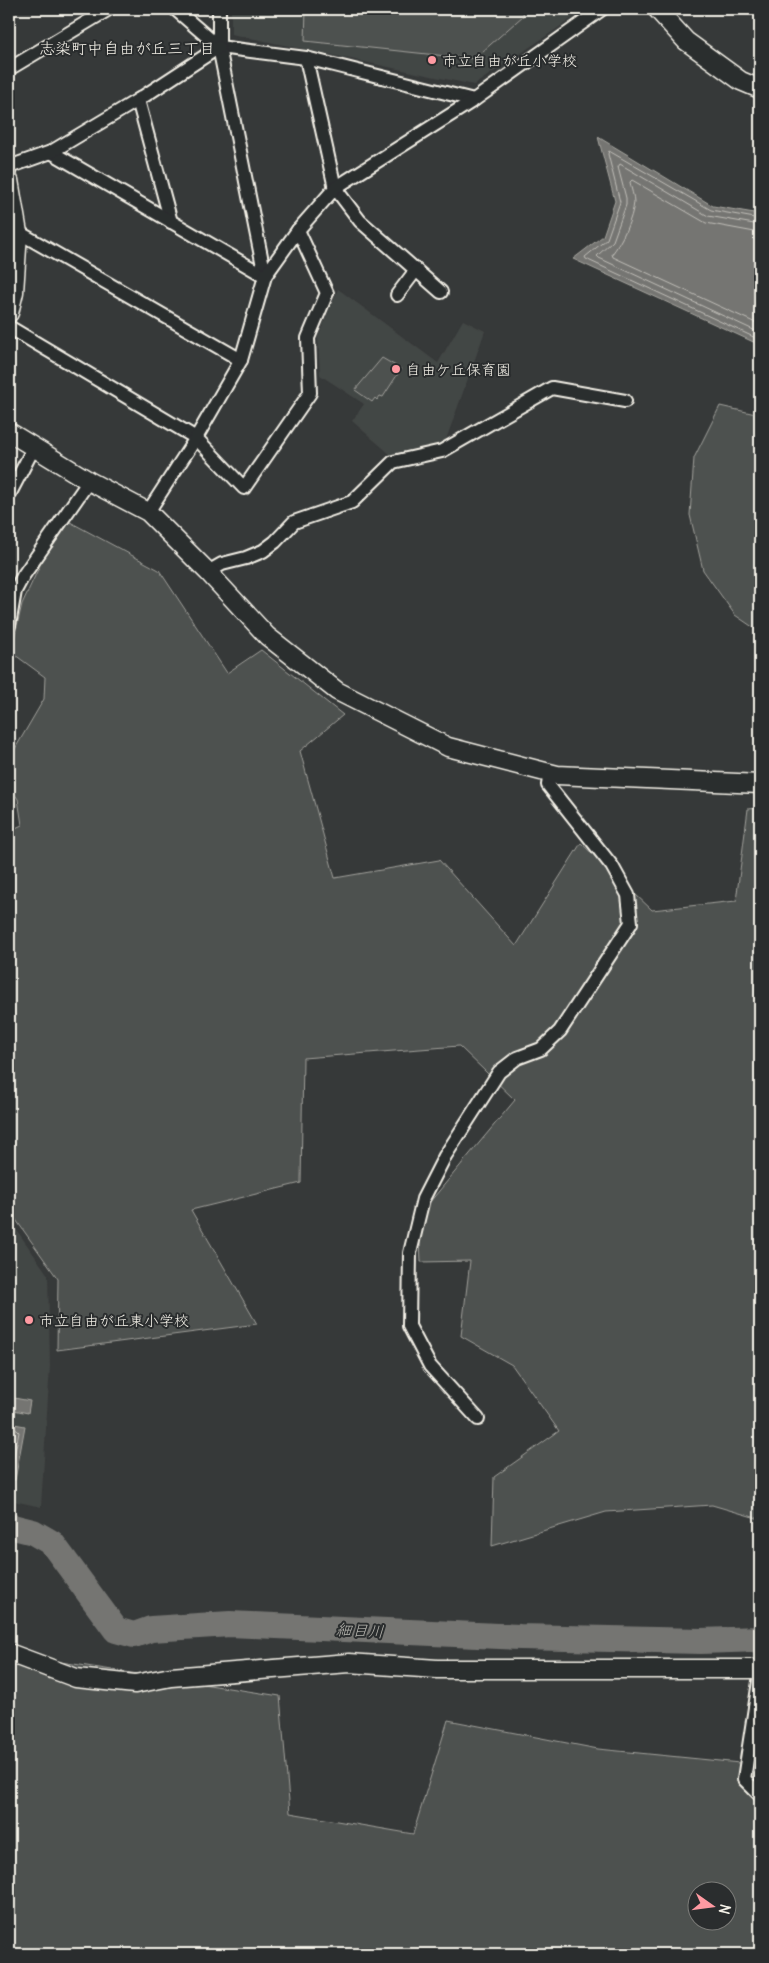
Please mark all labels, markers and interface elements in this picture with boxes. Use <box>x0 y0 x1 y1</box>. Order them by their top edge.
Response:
district label: 志染町中自由が丘三丁目 <box>39 38 215 58</box>
place label: 市立自由が丘小学校 <box>442 51 577 70</box>
marker: 市立自由が丘小学校 <box>426 54 438 66</box>
place label: 自由ケ丘保育園 <box>406 360 511 379</box>
marker: 自由ケ丘保育園 <box>390 363 402 375</box>
place label: 市立自由が丘東小学校 <box>39 1311 189 1330</box>
marker: 市立自由が丘東小学校 <box>23 1314 35 1326</box>
water label: 細目川 <box>336 1619 384 1641</box>
north arrow <box>686 1880 736 1930</box>
text: N <box>715 1902 735 1916</box>

